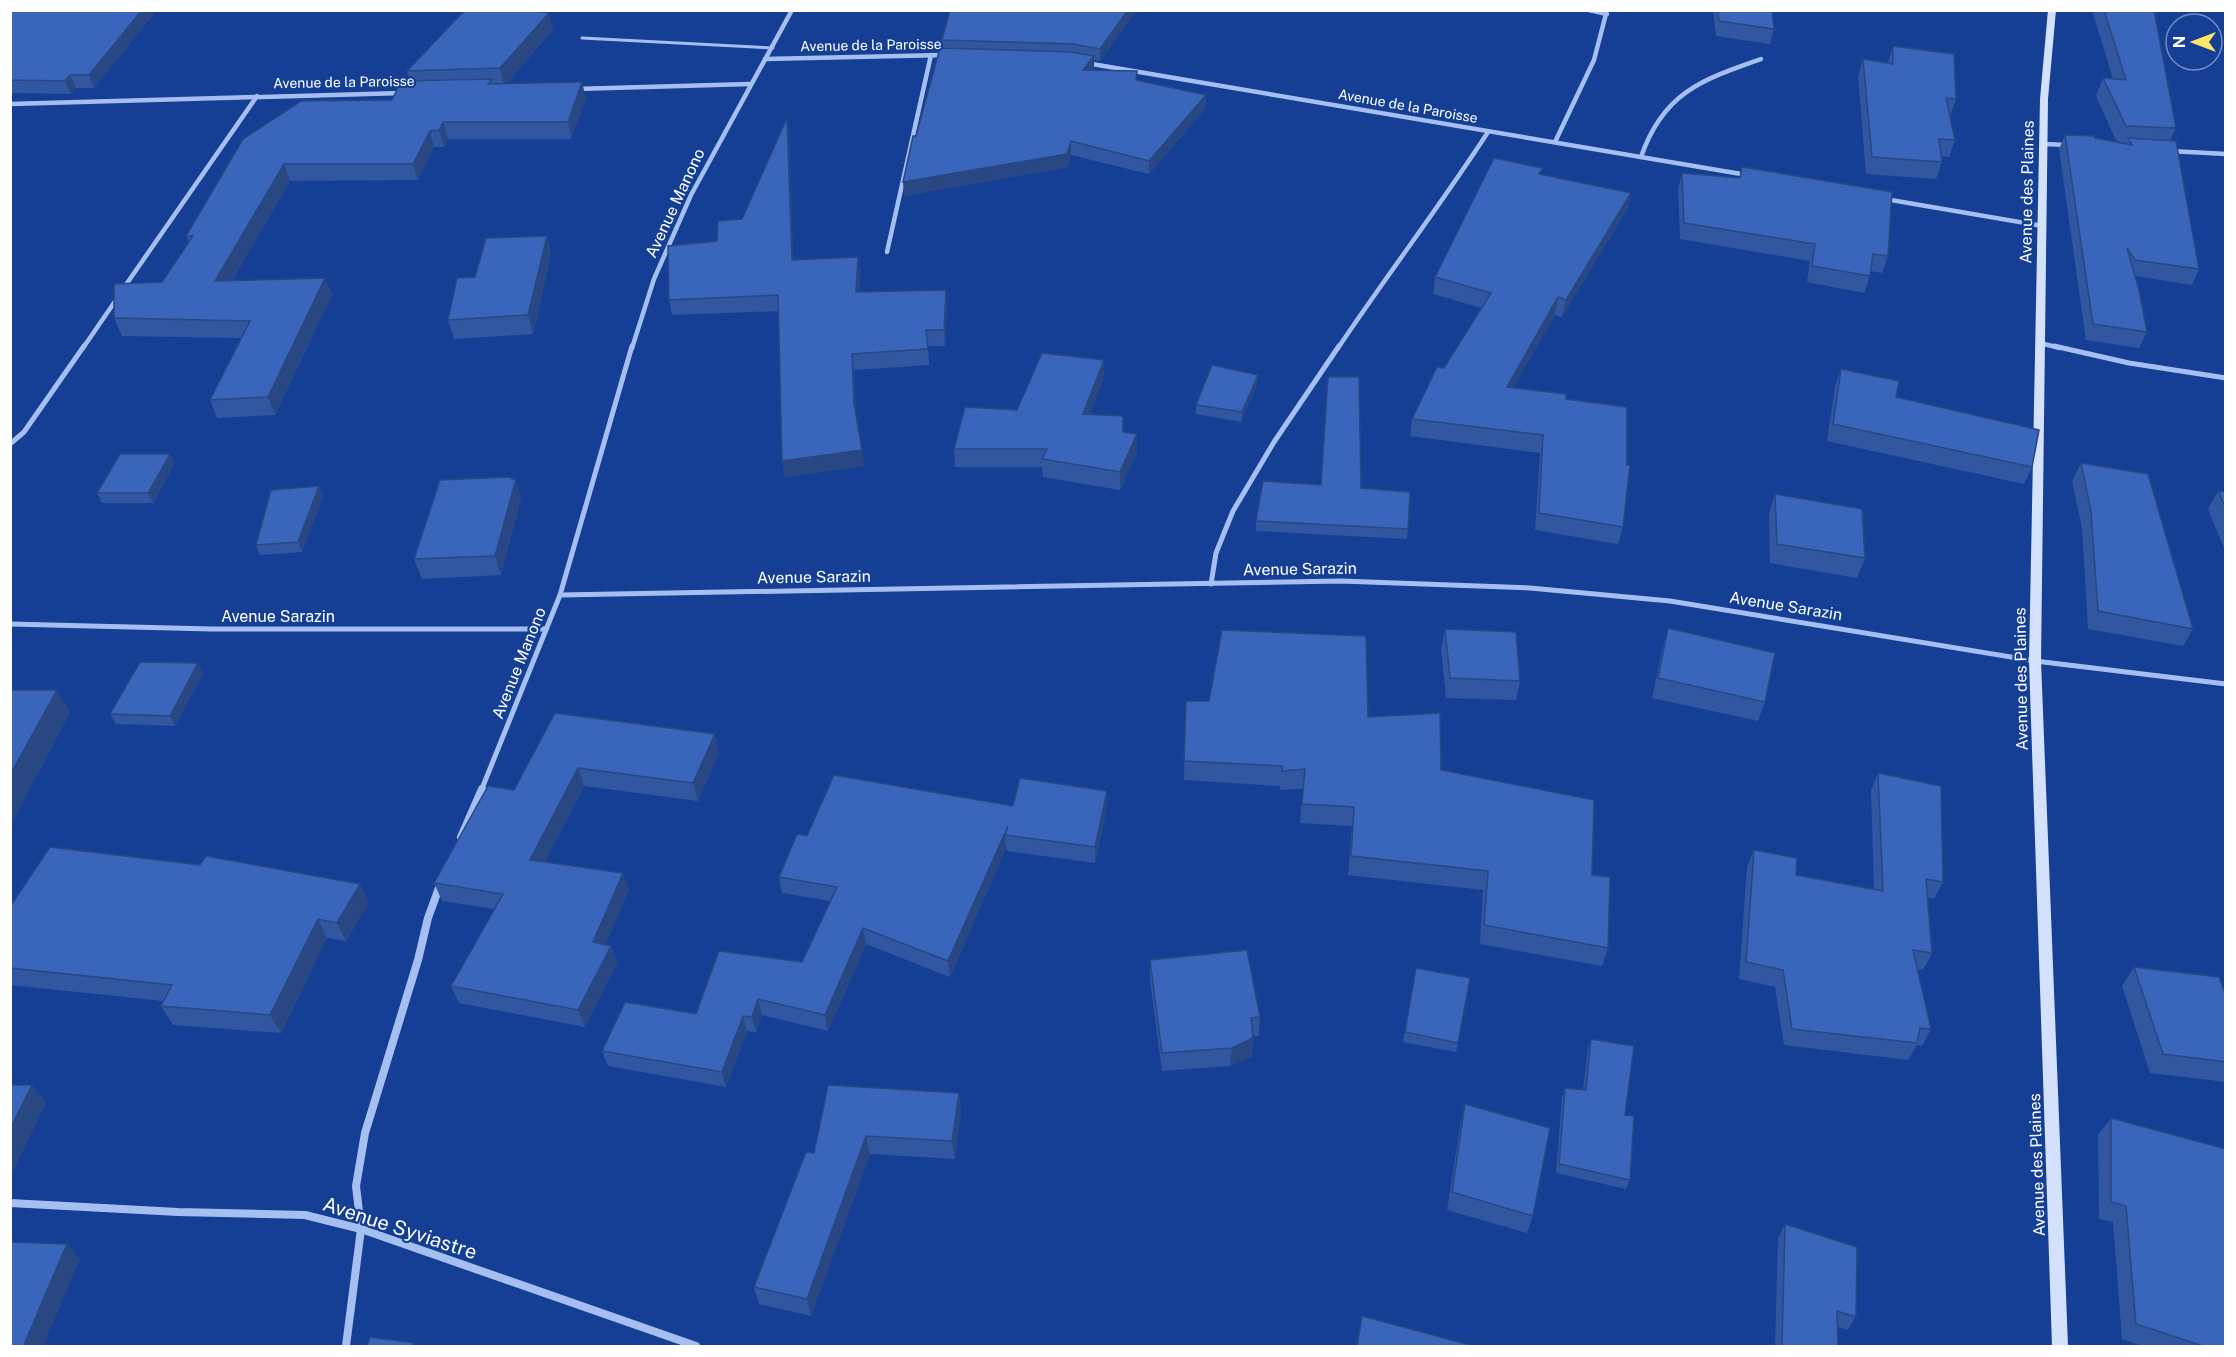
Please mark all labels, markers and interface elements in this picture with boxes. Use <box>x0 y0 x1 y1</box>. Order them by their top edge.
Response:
north arrow <box>2164 12 2224 72</box>
street label: Avenue de la Paroisse <box>800 36 942 54</box>
text: N <box>2170 36 2189 48</box>
street label: Avenue de la Paroisse <box>273 73 415 91</box>
street label: Avenue de la Paroisse <box>1337 86 1479 126</box>
street label: Avenue des Plaines <box>2016 120 2038 264</box>
street label: Avenue Manono <box>641 145 709 261</box>
street label: Avenue Sarazin <box>1243 559 1357 579</box>
street label: Avenue Sarazin <box>757 567 871 587</box>
street label: Avenue Sarazin <box>1728 588 1844 624</box>
street label: Avenue Manono <box>488 605 550 721</box>
street label: Avenue Sarazin <box>221 607 335 626</box>
street label: Avenue des Plaines <box>2010 607 2032 751</box>
street label: Avenue des Plaines <box>2025 1093 2049 1237</box>
street label: Avenue Syviastre <box>320 1192 480 1264</box>

